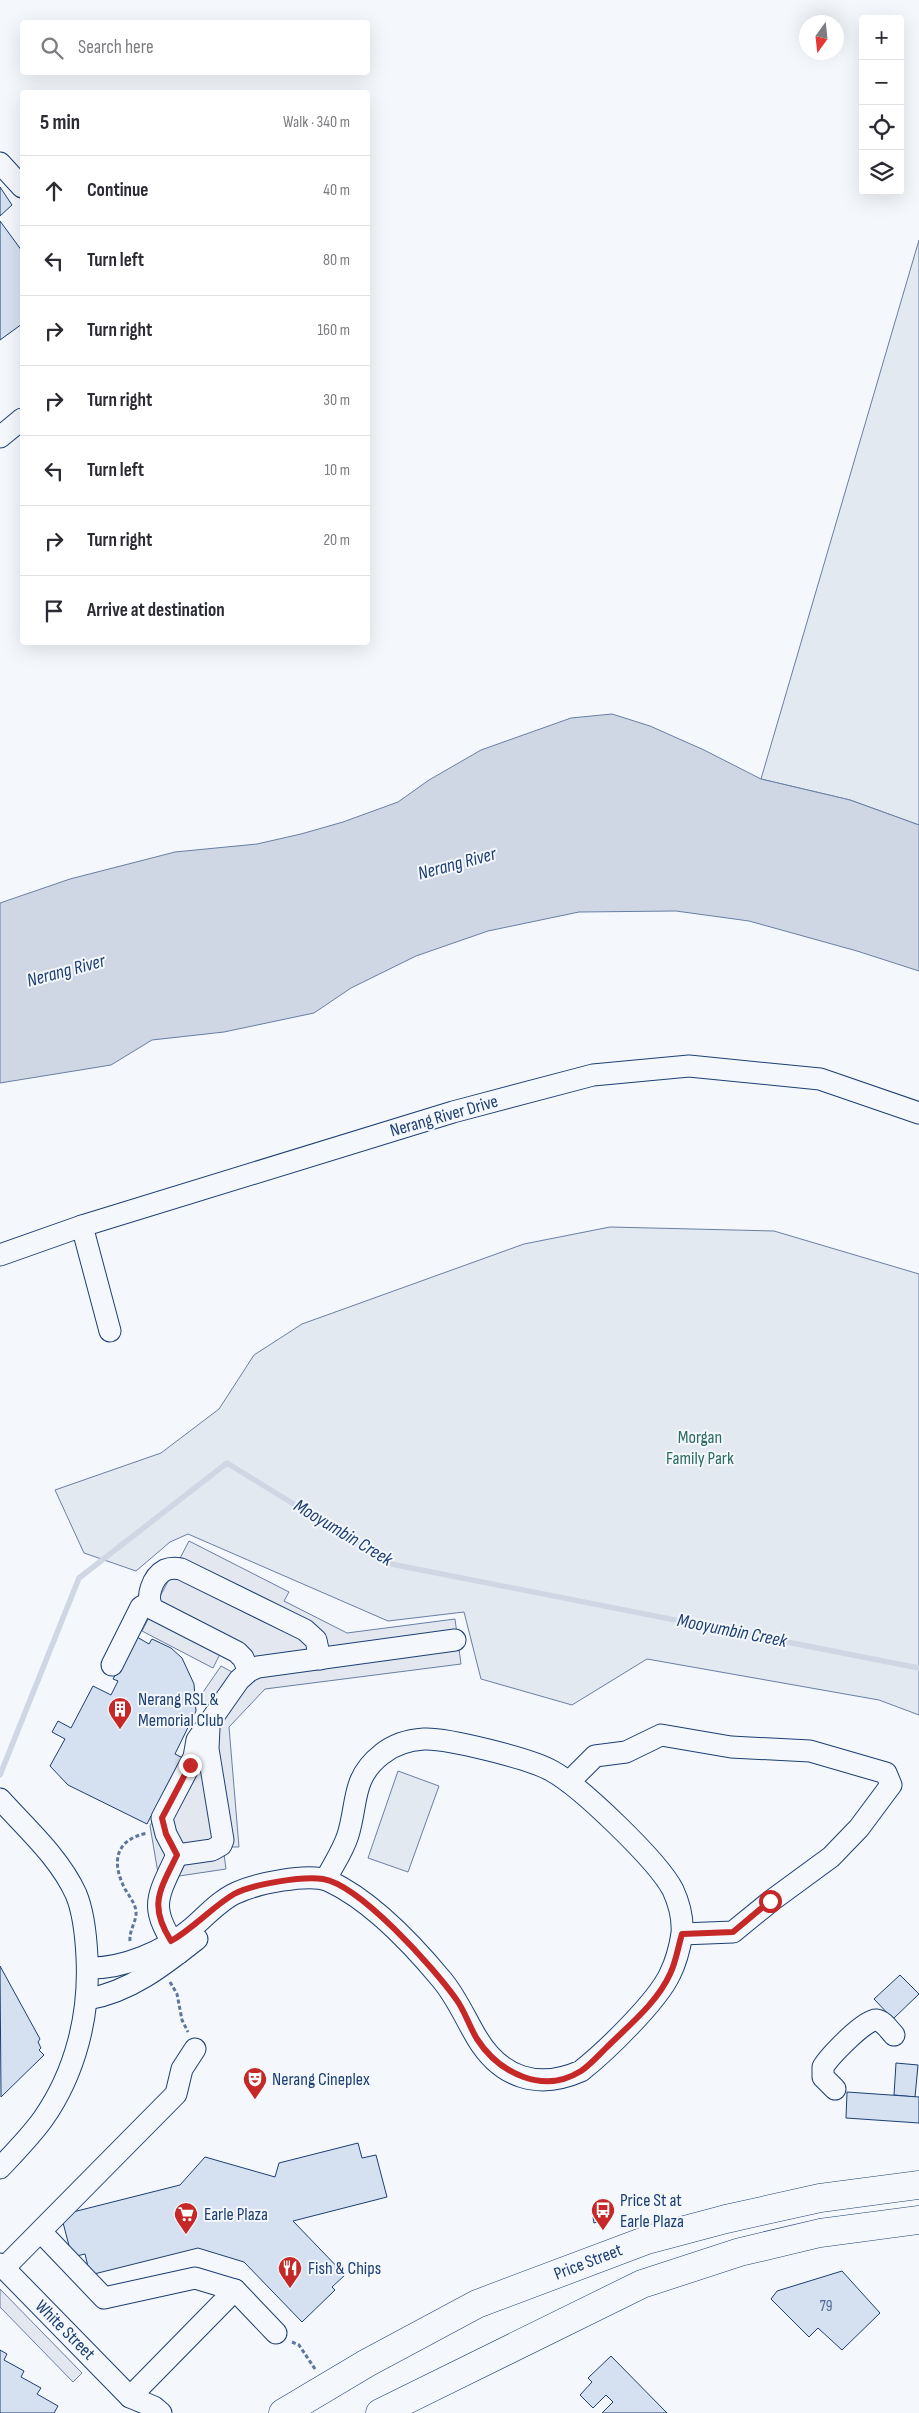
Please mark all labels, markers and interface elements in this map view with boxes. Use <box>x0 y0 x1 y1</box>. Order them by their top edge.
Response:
north arrow <box>799 15 844 60</box>
map controls <box>859 15 904 195</box>
button: + <box>859 15 904 60</box>
search box <box>20 20 370 75</box>
icon: search <box>38 34 66 62</box>
text: Search here <box>78 36 154 59</box>
button: − <box>859 60 904 105</box>
button: locate <box>859 105 904 150</box>
text: 5 min <box>40 110 80 135</box>
text: Walk · 340 m <box>283 113 350 132</box>
button: layers <box>859 150 904 195</box>
icon: ahead <box>40 177 68 205</box>
text: Continue <box>87 179 148 202</box>
text: 40 m <box>323 181 350 200</box>
icon: left <box>40 247 68 275</box>
text: Turn left <box>87 249 144 272</box>
text: 80 m <box>323 251 350 270</box>
icon: right <box>40 317 68 345</box>
text: Turn right <box>87 319 152 342</box>
text: 160 m <box>317 321 350 340</box>
icon: right <box>40 387 68 415</box>
text: Turn right <box>87 389 152 412</box>
text: 30 m <box>323 391 350 410</box>
icon: left <box>40 457 68 485</box>
text: Turn left <box>87 459 144 482</box>
text: 10 m <box>324 461 350 480</box>
icon: right <box>40 527 68 555</box>
text: Turn right <box>87 529 152 552</box>
text: 20 m <box>323 531 350 550</box>
icon: arrive <box>40 597 68 625</box>
text: Arrive at destination <box>87 599 225 622</box>
water label: Nerang River <box>415 842 499 885</box>
water label: Nerang River <box>24 949 108 992</box>
street label: Nerang River Drive <box>388 1091 500 1141</box>
park label: Morgan Family Park <box>666 1427 734 1469</box>
water label: Mooyumbin Creek <box>289 1494 397 1572</box>
water label: Mooyumbin Creek <box>675 1609 790 1653</box>
place label: Nerang RSL & Memorial Club <box>138 1689 224 1731</box>
building icon: Nerang RSL & Memorial Club <box>107 1696 133 1730</box>
route end <box>179 1754 202 1777</box>
route start <box>759 1890 782 1913</box>
theatre icon: Nerang Cineplex <box>242 2066 268 2100</box>
place label: Nerang Cineplex <box>272 2069 370 2090</box>
place label: Price St at Earle Plaza <box>620 2190 684 2232</box>
bus stop icon: Price St at Earle Plaza <box>590 2197 616 2231</box>
supermarket icon: Earle Plaza <box>173 2201 199 2235</box>
place label: Earle Plaza <box>204 2204 268 2225</box>
street label: Price Street <box>551 2239 626 2285</box>
restaurant icon: Fish & Chips <box>277 2255 303 2289</box>
place label: Fish & Chips <box>308 2258 381 2279</box>
street label: White Street <box>31 2296 100 2365</box>
house number: 79 <box>820 2297 832 2316</box>

